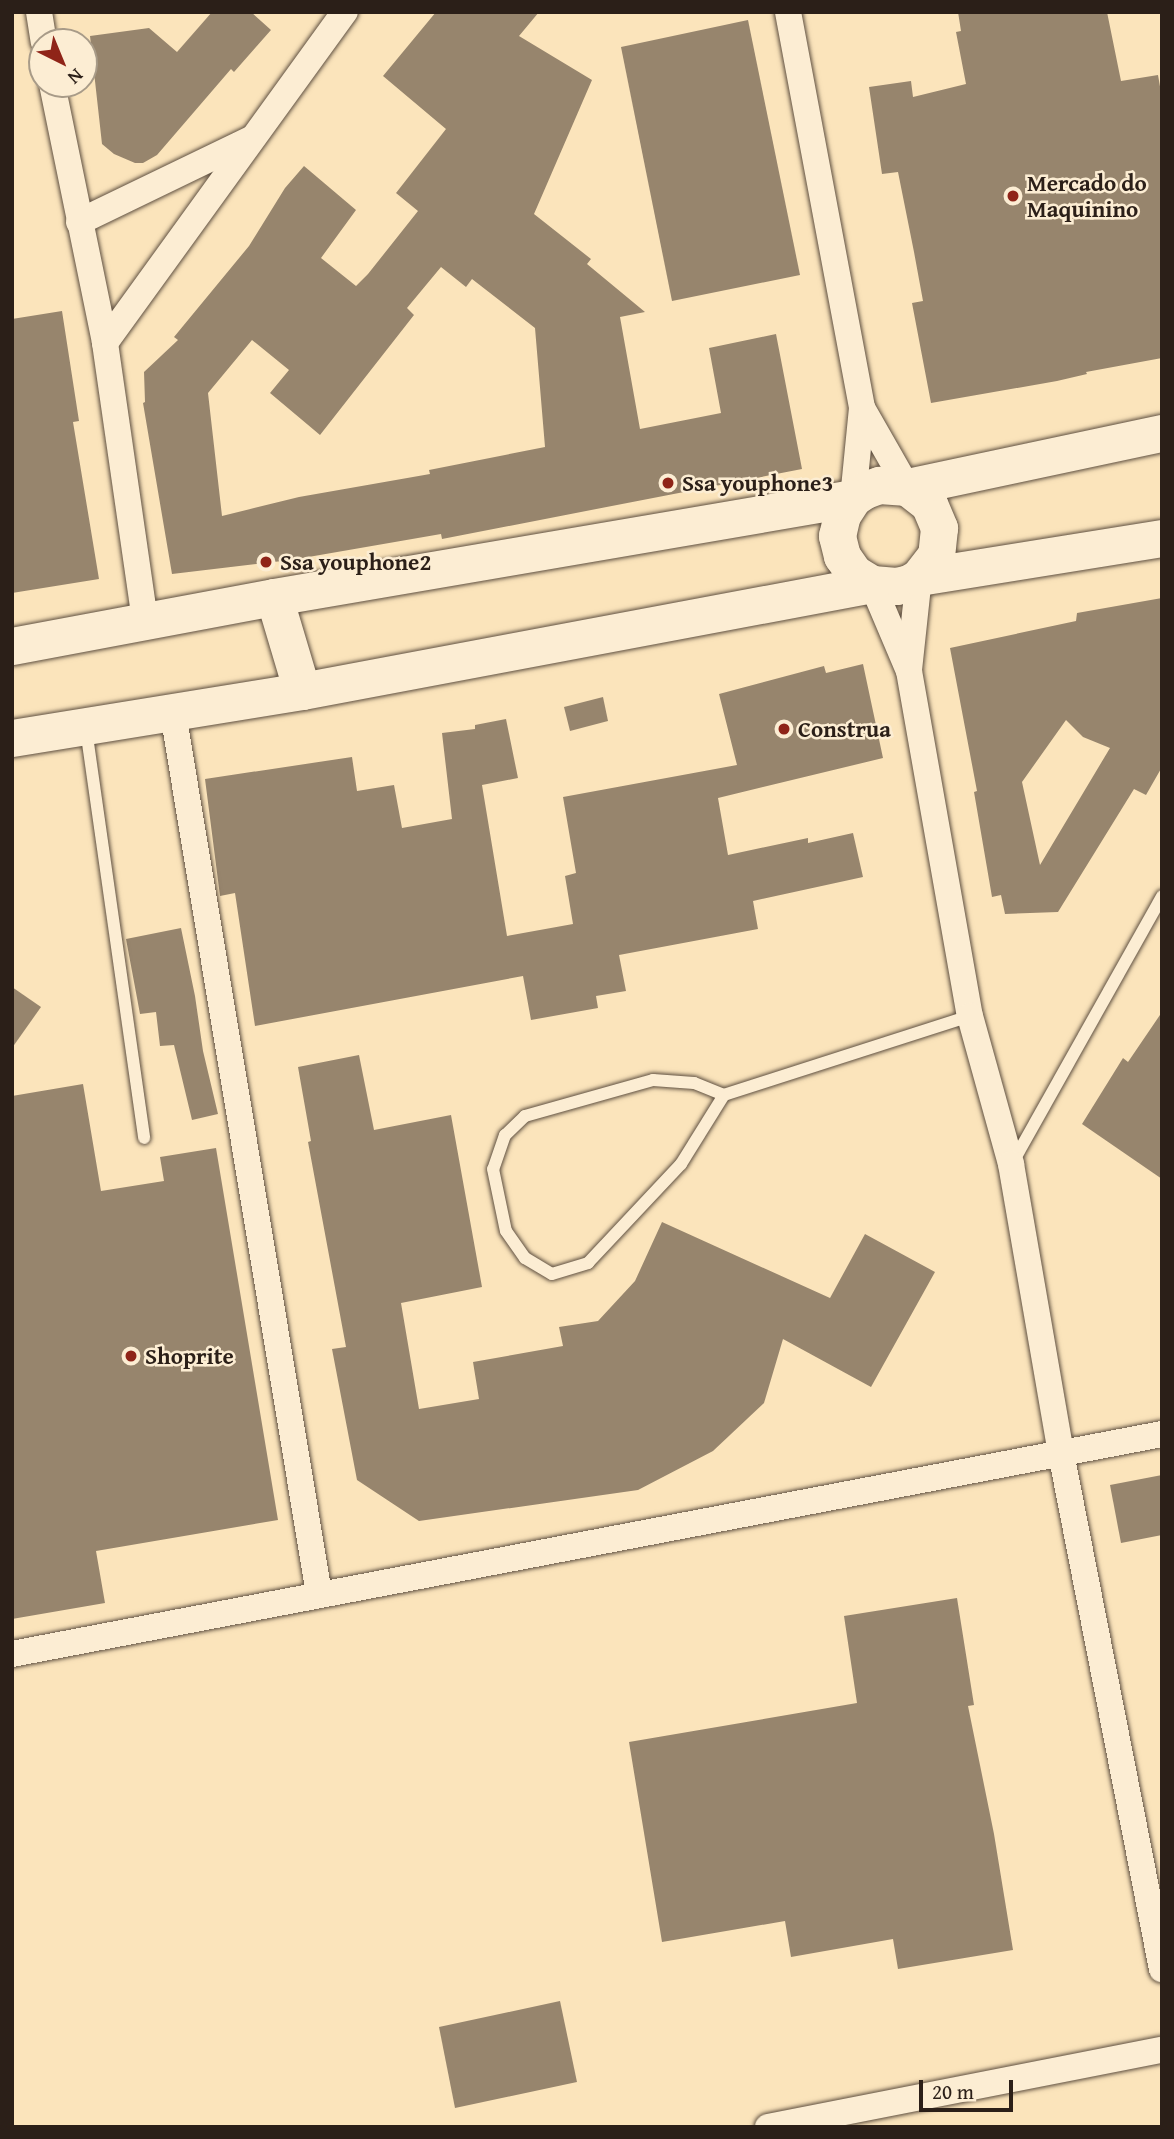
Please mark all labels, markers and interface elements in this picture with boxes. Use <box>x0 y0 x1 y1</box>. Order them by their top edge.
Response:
north arrow <box>28 28 98 98</box>
text: N <box>62 62 90 91</box>
place label: Mercado do Maquinino <box>1027 169 1147 223</box>
marker: Mercado do Maquinino <box>1005 188 1021 204</box>
place label: Ssa youphone3 <box>682 469 833 497</box>
marker: Ssa youphone3 <box>660 475 676 491</box>
place label: Ssa youphone2 <box>280 548 431 576</box>
marker: Ssa youphone2 <box>258 554 274 570</box>
place label: Construa <box>798 715 891 743</box>
marker: Construa <box>776 721 792 737</box>
place label: Shoprite <box>145 1342 234 1370</box>
marker: Shoprite <box>123 1348 139 1364</box>
scale bar <box>922 2066 1016 2110</box>
text: 20 m <box>932 2076 974 2107</box>

